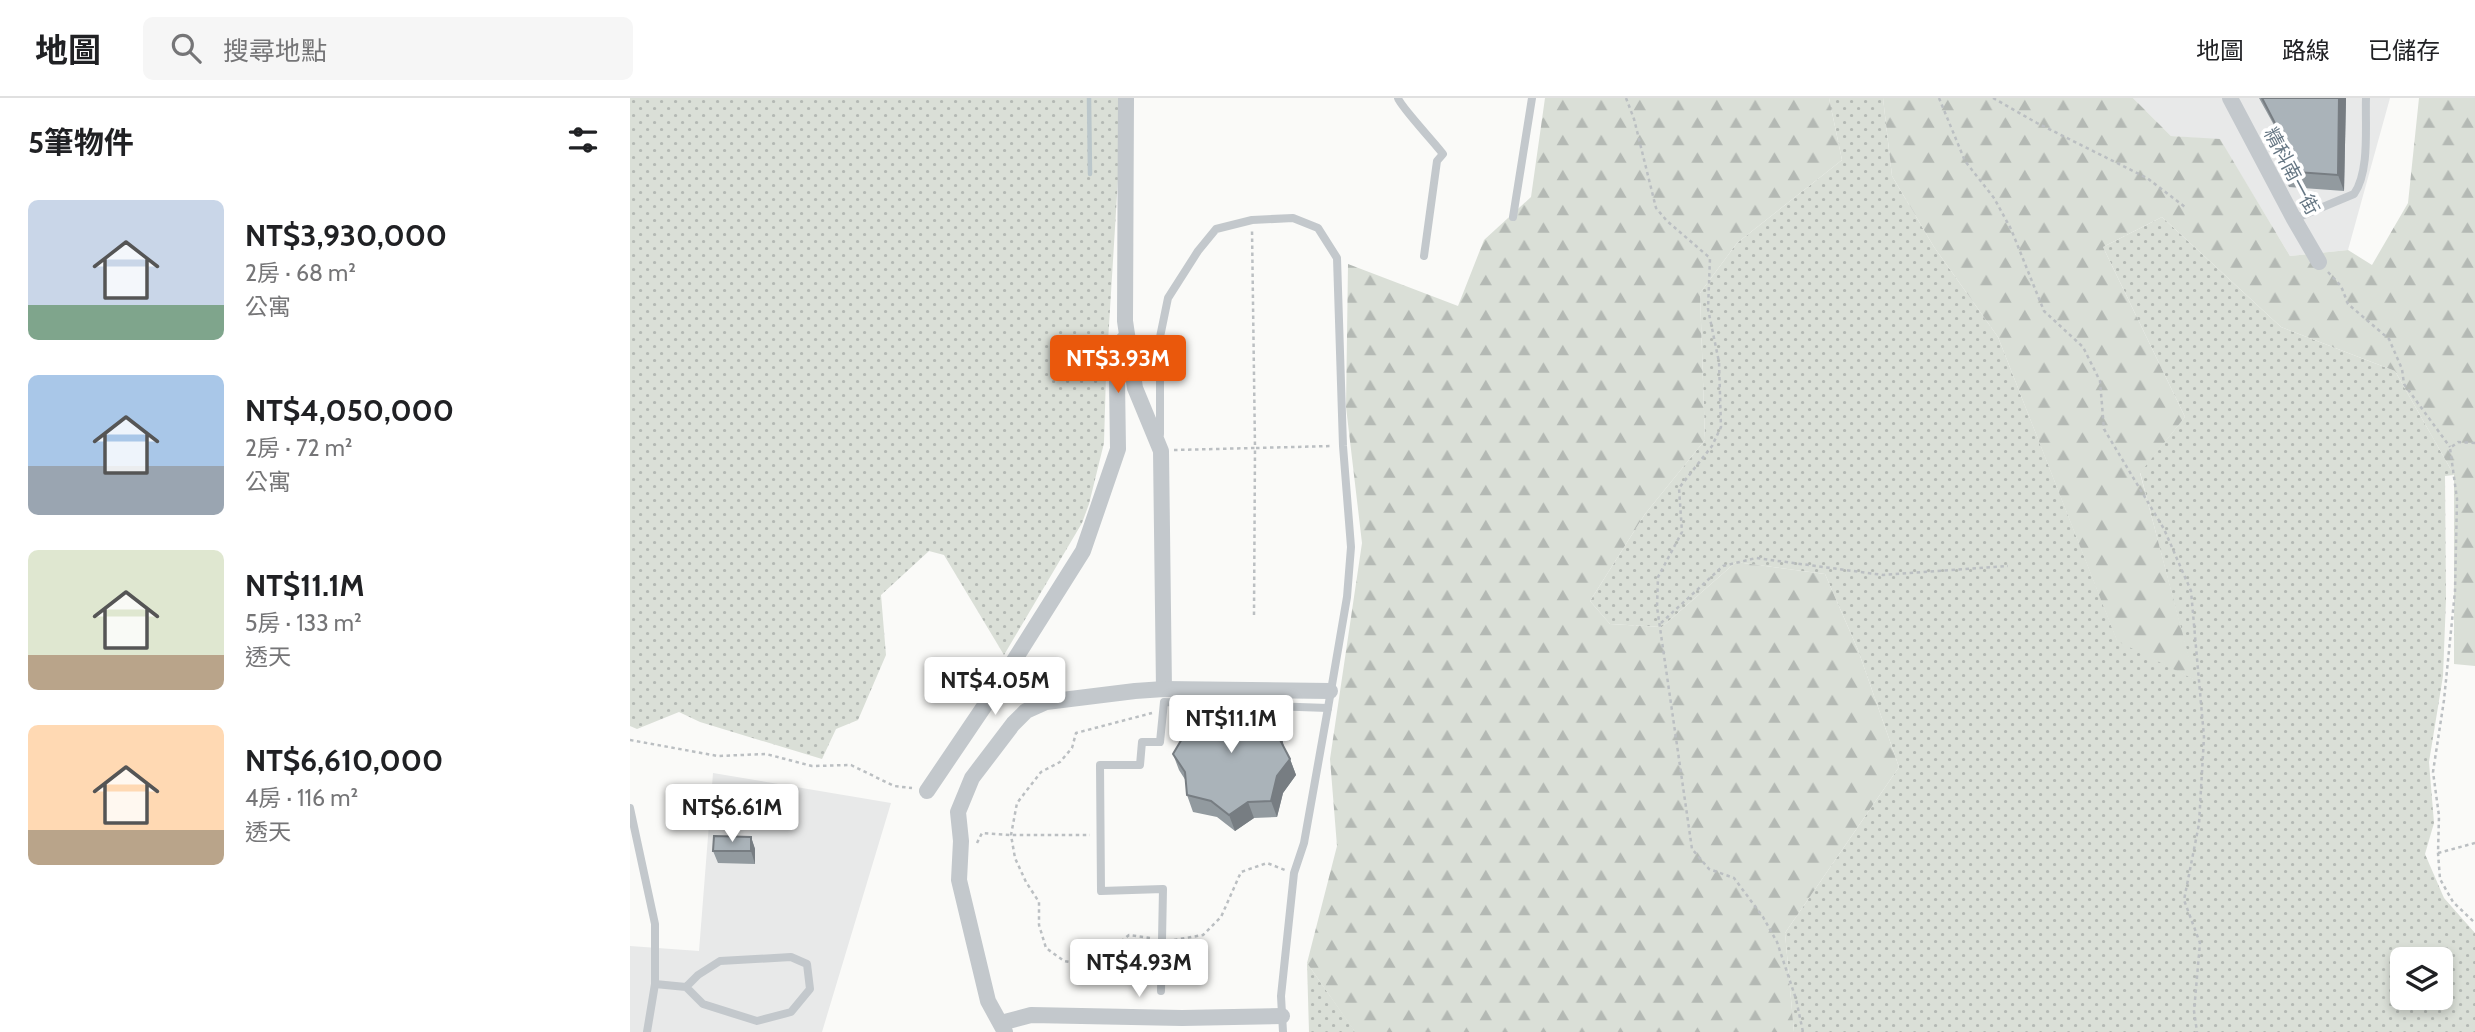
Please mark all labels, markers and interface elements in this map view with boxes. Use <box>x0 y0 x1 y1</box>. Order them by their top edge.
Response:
search box <box>143 17 633 80</box>
icon: search <box>167 29 205 67</box>
text: 地圖 <box>35 30 101 70</box>
text: 搜尋地點 <box>223 35 327 67</box>
text: 地圖 <box>2196 36 2244 65</box>
text: 路線 <box>2282 36 2330 65</box>
text: 已儲存 <box>2368 36 2440 65</box>
icon: filters <box>564 121 602 159</box>
text: 5筆物件 <box>28 124 134 161</box>
street label: 精科南一街 <box>2259 124 2324 219</box>
text: NT$3,930,000 <box>245 217 447 254</box>
icon: home <box>84 228 168 312</box>
text: 2房 · 68 m² <box>245 259 356 287</box>
text: 公寓 <box>245 293 291 321</box>
pin: NT$3.93M <box>1046 336 1190 395</box>
text: NT$3.93M <box>1066 344 1170 372</box>
text: NT$4,050,000 <box>245 392 454 429</box>
icon: home <box>84 403 168 487</box>
text: 2房 · 72 m² <box>245 434 352 462</box>
text: 公寓 <box>245 468 291 496</box>
text: NT$11.1M <box>245 567 365 604</box>
icon: home <box>84 578 168 662</box>
text: 5房 · 133 m² <box>245 609 362 637</box>
text: 透天 <box>245 643 291 671</box>
pin: NT$4.05M <box>923 658 1067 717</box>
text: NT$4.05M <box>940 666 1050 694</box>
pin: NT$11.1M <box>1159 696 1303 755</box>
text: NT$11.1M <box>1185 704 1277 732</box>
text: NT$6,610,000 <box>245 742 443 779</box>
icon: home <box>84 753 168 837</box>
text: 4房 · 116 m² <box>245 784 358 812</box>
pin: NT$6.61M <box>660 784 804 844</box>
text: NT$6.61M <box>682 793 782 821</box>
text: 透天 <box>245 818 291 846</box>
pin: NT$4.93M <box>1067 940 1211 999</box>
map controls <box>2390 947 2453 1010</box>
button: layers <box>2390 947 2453 1010</box>
text: NT$4.93M <box>1086 948 1192 976</box>

